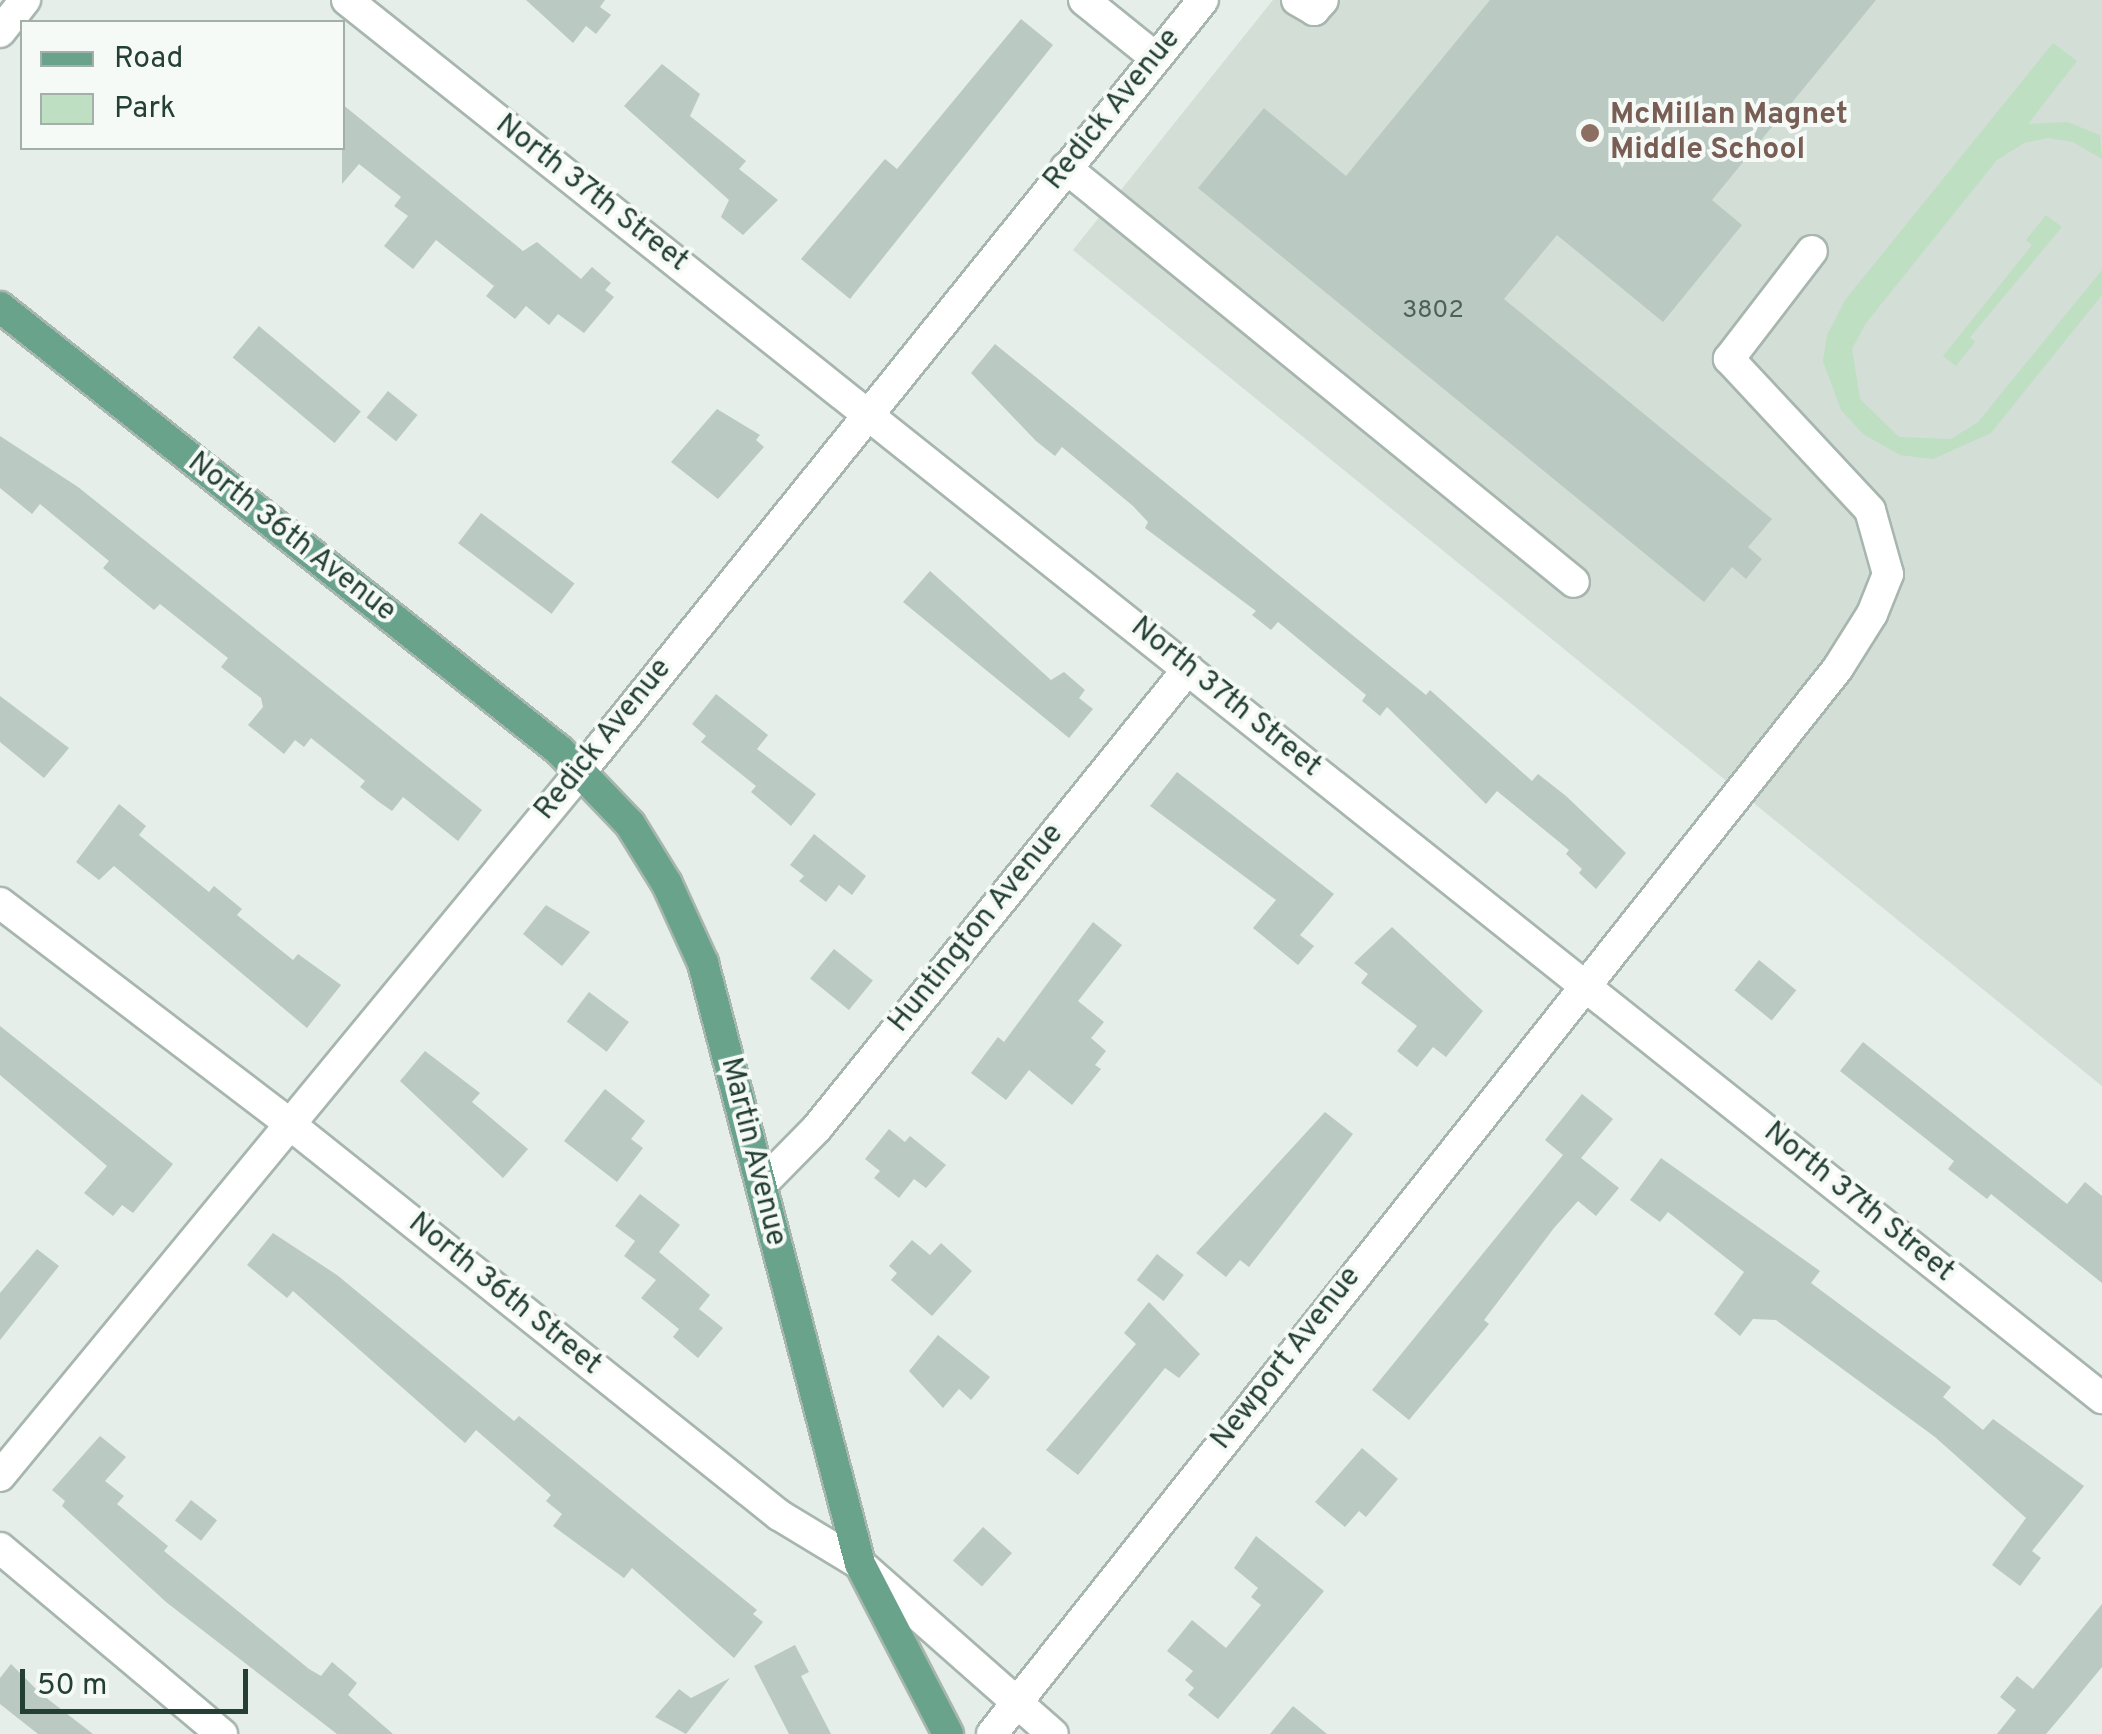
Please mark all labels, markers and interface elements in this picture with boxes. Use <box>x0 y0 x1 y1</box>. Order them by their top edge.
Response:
legend <box>20 20 345 150</box>
street label: Redick Avenue <box>1037 21 1189 199</box>
text: Road <box>114 41 183 78</box>
text: Park <box>114 91 176 128</box>
place label: McMillan Magnet Middle School <box>1610 98 1848 168</box>
street label: North 37th Street <box>488 108 694 280</box>
marker: McMillan Magnet Middle School <box>1579 122 1601 144</box>
house number: 3802 <box>1402 296 1464 326</box>
street label: North 36th Avenue <box>179 445 403 631</box>
street label: North 37th Street <box>1123 610 1327 786</box>
street label: Redick Avenue <box>528 651 680 829</box>
street label: Huntington Avenue <box>882 817 1072 1041</box>
street label: Martin Avenue <box>711 1053 793 1251</box>
street label: North 37th Street <box>1756 1115 1960 1291</box>
street label: North 36th Street <box>400 1206 608 1384</box>
street label: Newport Avenue <box>1204 1260 1370 1458</box>
scale bar <box>25 1649 252 1711</box>
text: 50 m <box>37 1668 107 1705</box>

